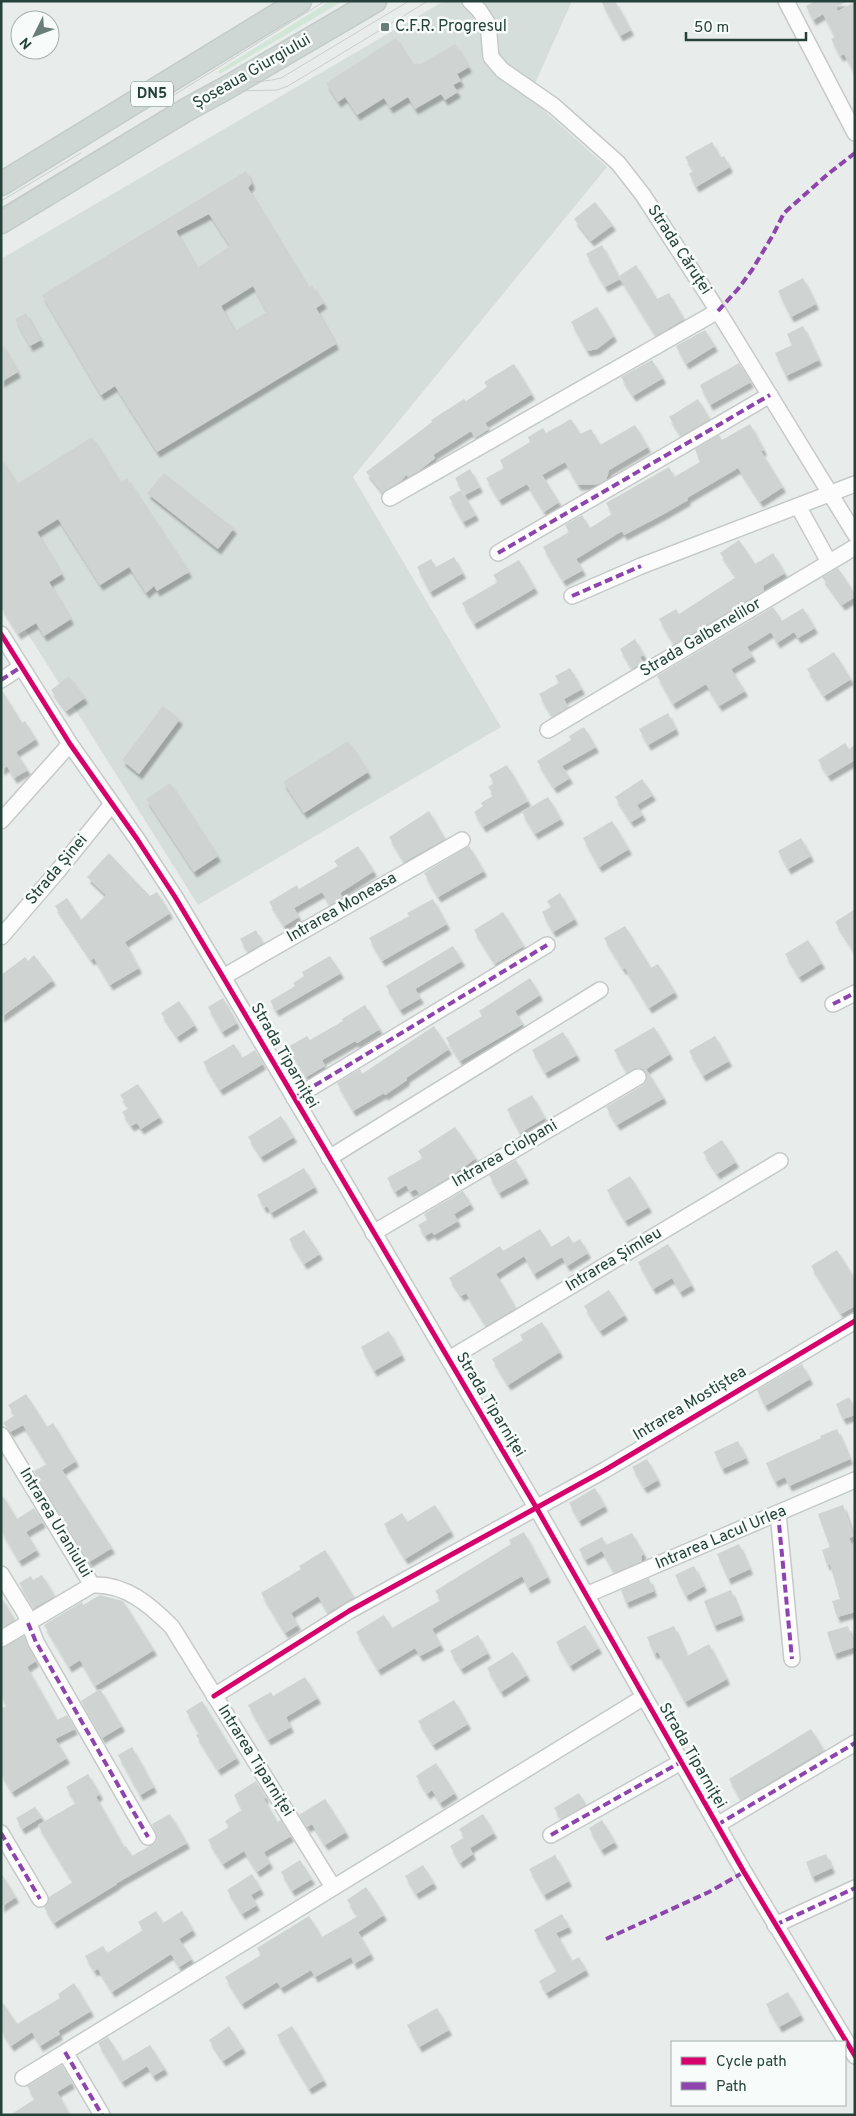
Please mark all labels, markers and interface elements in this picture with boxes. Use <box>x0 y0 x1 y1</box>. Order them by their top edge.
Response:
north arrow <box>10 10 60 60</box>
scale bar <box>686 10 806 42</box>
place label: C.F.R. Progresul <box>395 17 507 37</box>
text: 50 m <box>694 19 729 38</box>
marker: C.F.R. Progresul <box>379 21 391 33</box>
street label: Șoseaua Giurgiului <box>189 30 315 114</box>
text: N <box>17 33 36 52</box>
road number: DN5 <box>131 82 173 106</box>
street label: Strada Căruței <box>643 201 715 299</box>
street label: Strada Galbenelilor <box>637 594 765 682</box>
street label: Strada Șinei <box>22 831 92 909</box>
street label: Intrarea Moneasa <box>284 868 400 948</box>
street label: Strada Tiparniței <box>246 999 322 1113</box>
street label: Intrarea Ciolpani <box>449 1116 561 1192</box>
street label: Intrarea Șimleu <box>562 1223 666 1297</box>
street label: Strada Tiparniței <box>451 1349 529 1461</box>
street label: Intrarea Mostiștea <box>630 1362 750 1446</box>
street label: Intrarea Uraniului <box>14 1464 96 1582</box>
street label: Intrarea Lacul Urlea <box>652 1501 790 1575</box>
street label: Strada Tiparniței <box>654 1699 730 1813</box>
street label: Intrarea Tiparniței <box>213 1701 297 1821</box>
legend <box>671 2041 846 2106</box>
text: Cycle path <box>716 2053 787 2072</box>
text: Path <box>716 2078 747 2097</box>

